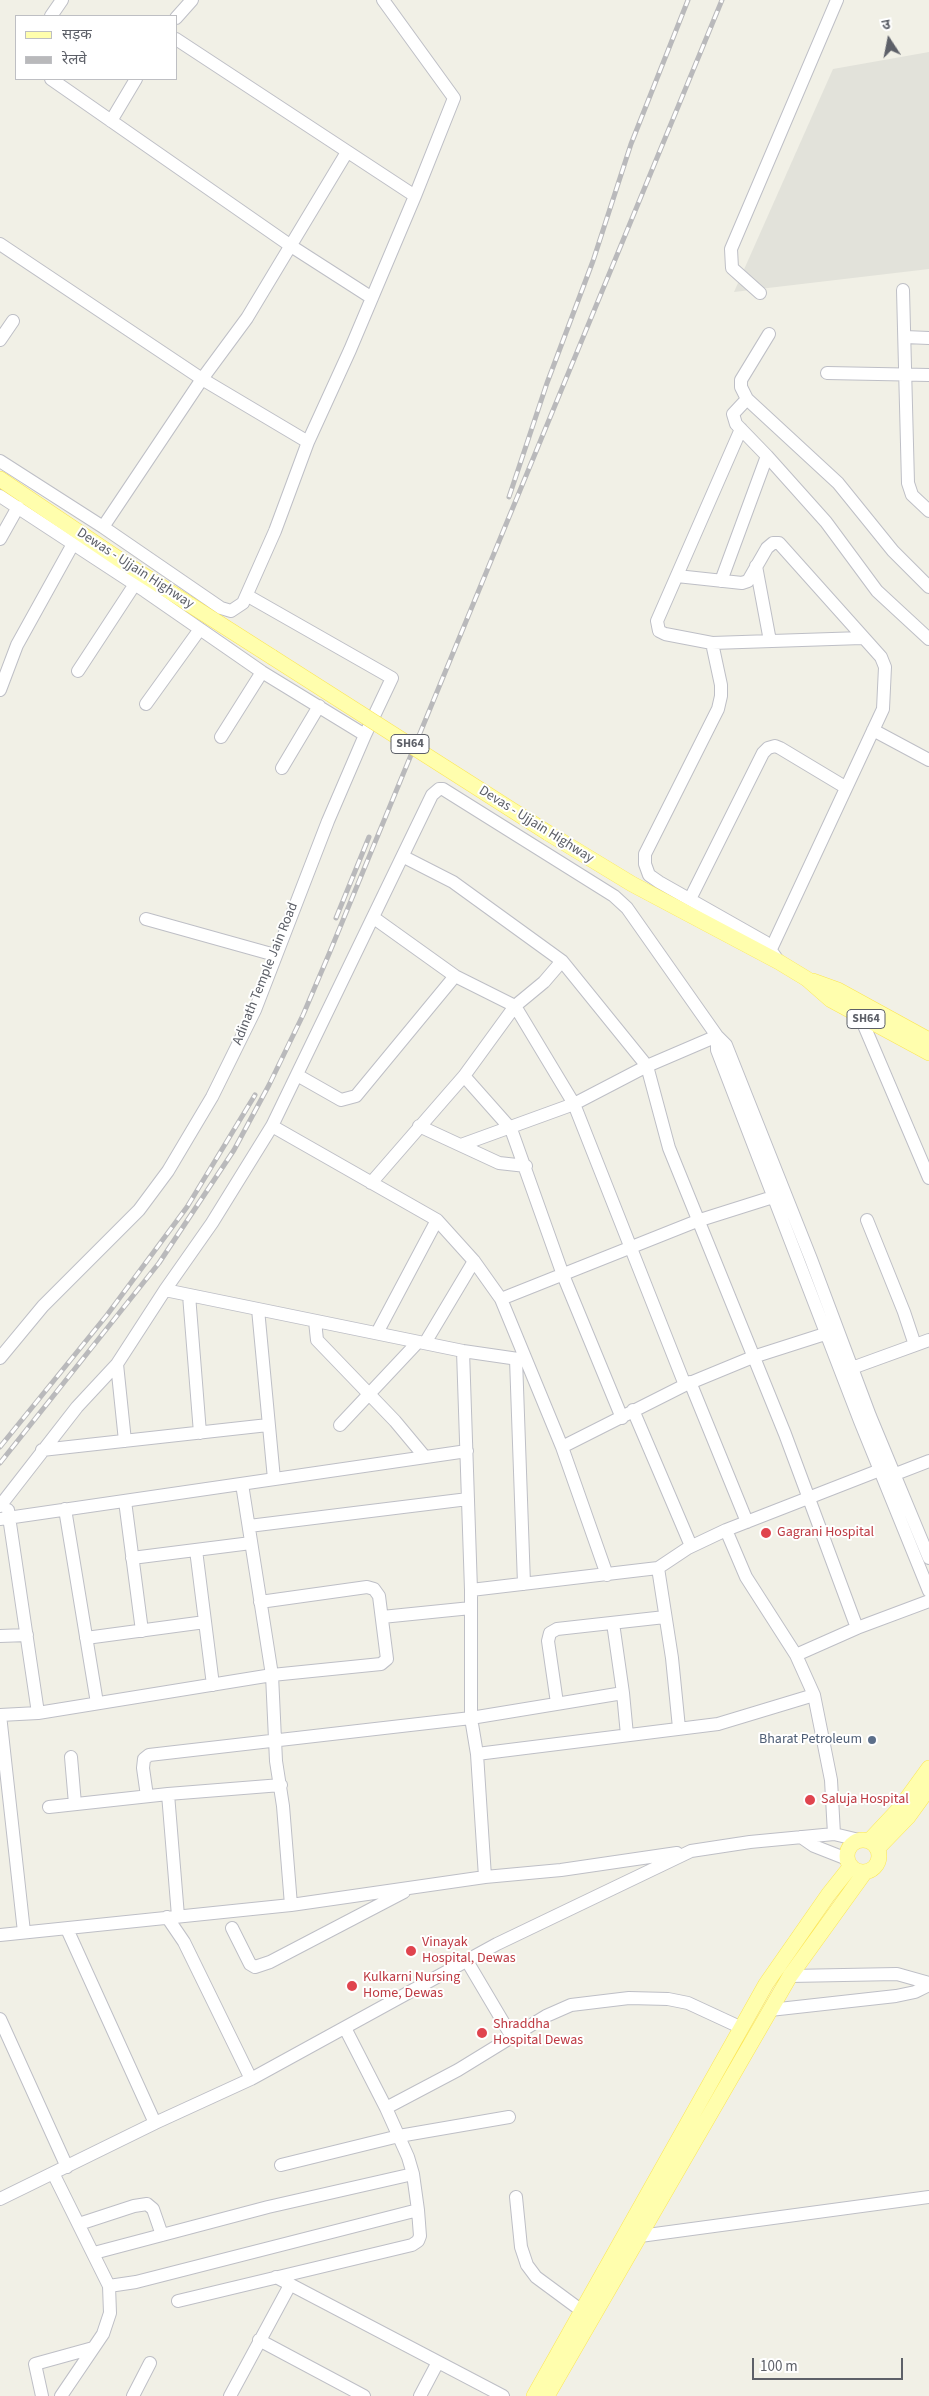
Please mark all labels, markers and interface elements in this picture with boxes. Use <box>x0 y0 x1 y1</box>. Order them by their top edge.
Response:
legend <box>15 15 178 80</box>
north arrow <box>864 15 914 65</box>
text: उ <box>880 15 892 36</box>
text: सड़क <box>62 24 92 45</box>
text: रेलवे <box>62 49 87 70</box>
street label: Dewas - Ujjain Highway <box>73 525 197 613</box>
road number: SH64 <box>391 734 429 754</box>
street label: Devas - Ujjain Highway <box>475 783 597 867</box>
street label: Adinath Temple Jain Road <box>230 900 302 1048</box>
road number: SH64 <box>847 1010 885 1028</box>
place label: Gagrani Hospital <box>777 1525 874 1541</box>
marker: Gagrani Hospital <box>759 1526 773 1540</box>
place label: Bharat Petroleum <box>759 1732 862 1748</box>
marker: Bharat Petroleum <box>866 1734 878 1746</box>
place label: Saluja Hospital <box>821 1792 909 1808</box>
marker: Saluja Hospital <box>803 1793 817 1807</box>
place label: Vinayak Hospital, Dewas <box>422 1935 516 1968</box>
marker: Vinayak Hospital, Dewas <box>404 1944 418 1958</box>
place label: Kulkarni Nursing Home, Dewas <box>363 1970 460 2002</box>
marker: Kulkarni Nursing Home, Dewas <box>345 1979 359 1993</box>
place label: Shraddha Hospital Dewas <box>493 2017 583 2050</box>
marker: Shraddha Hospital Dewas <box>475 2026 489 2040</box>
scale bar <box>754 2348 905 2380</box>
text: 100 m <box>760 2356 798 2377</box>

